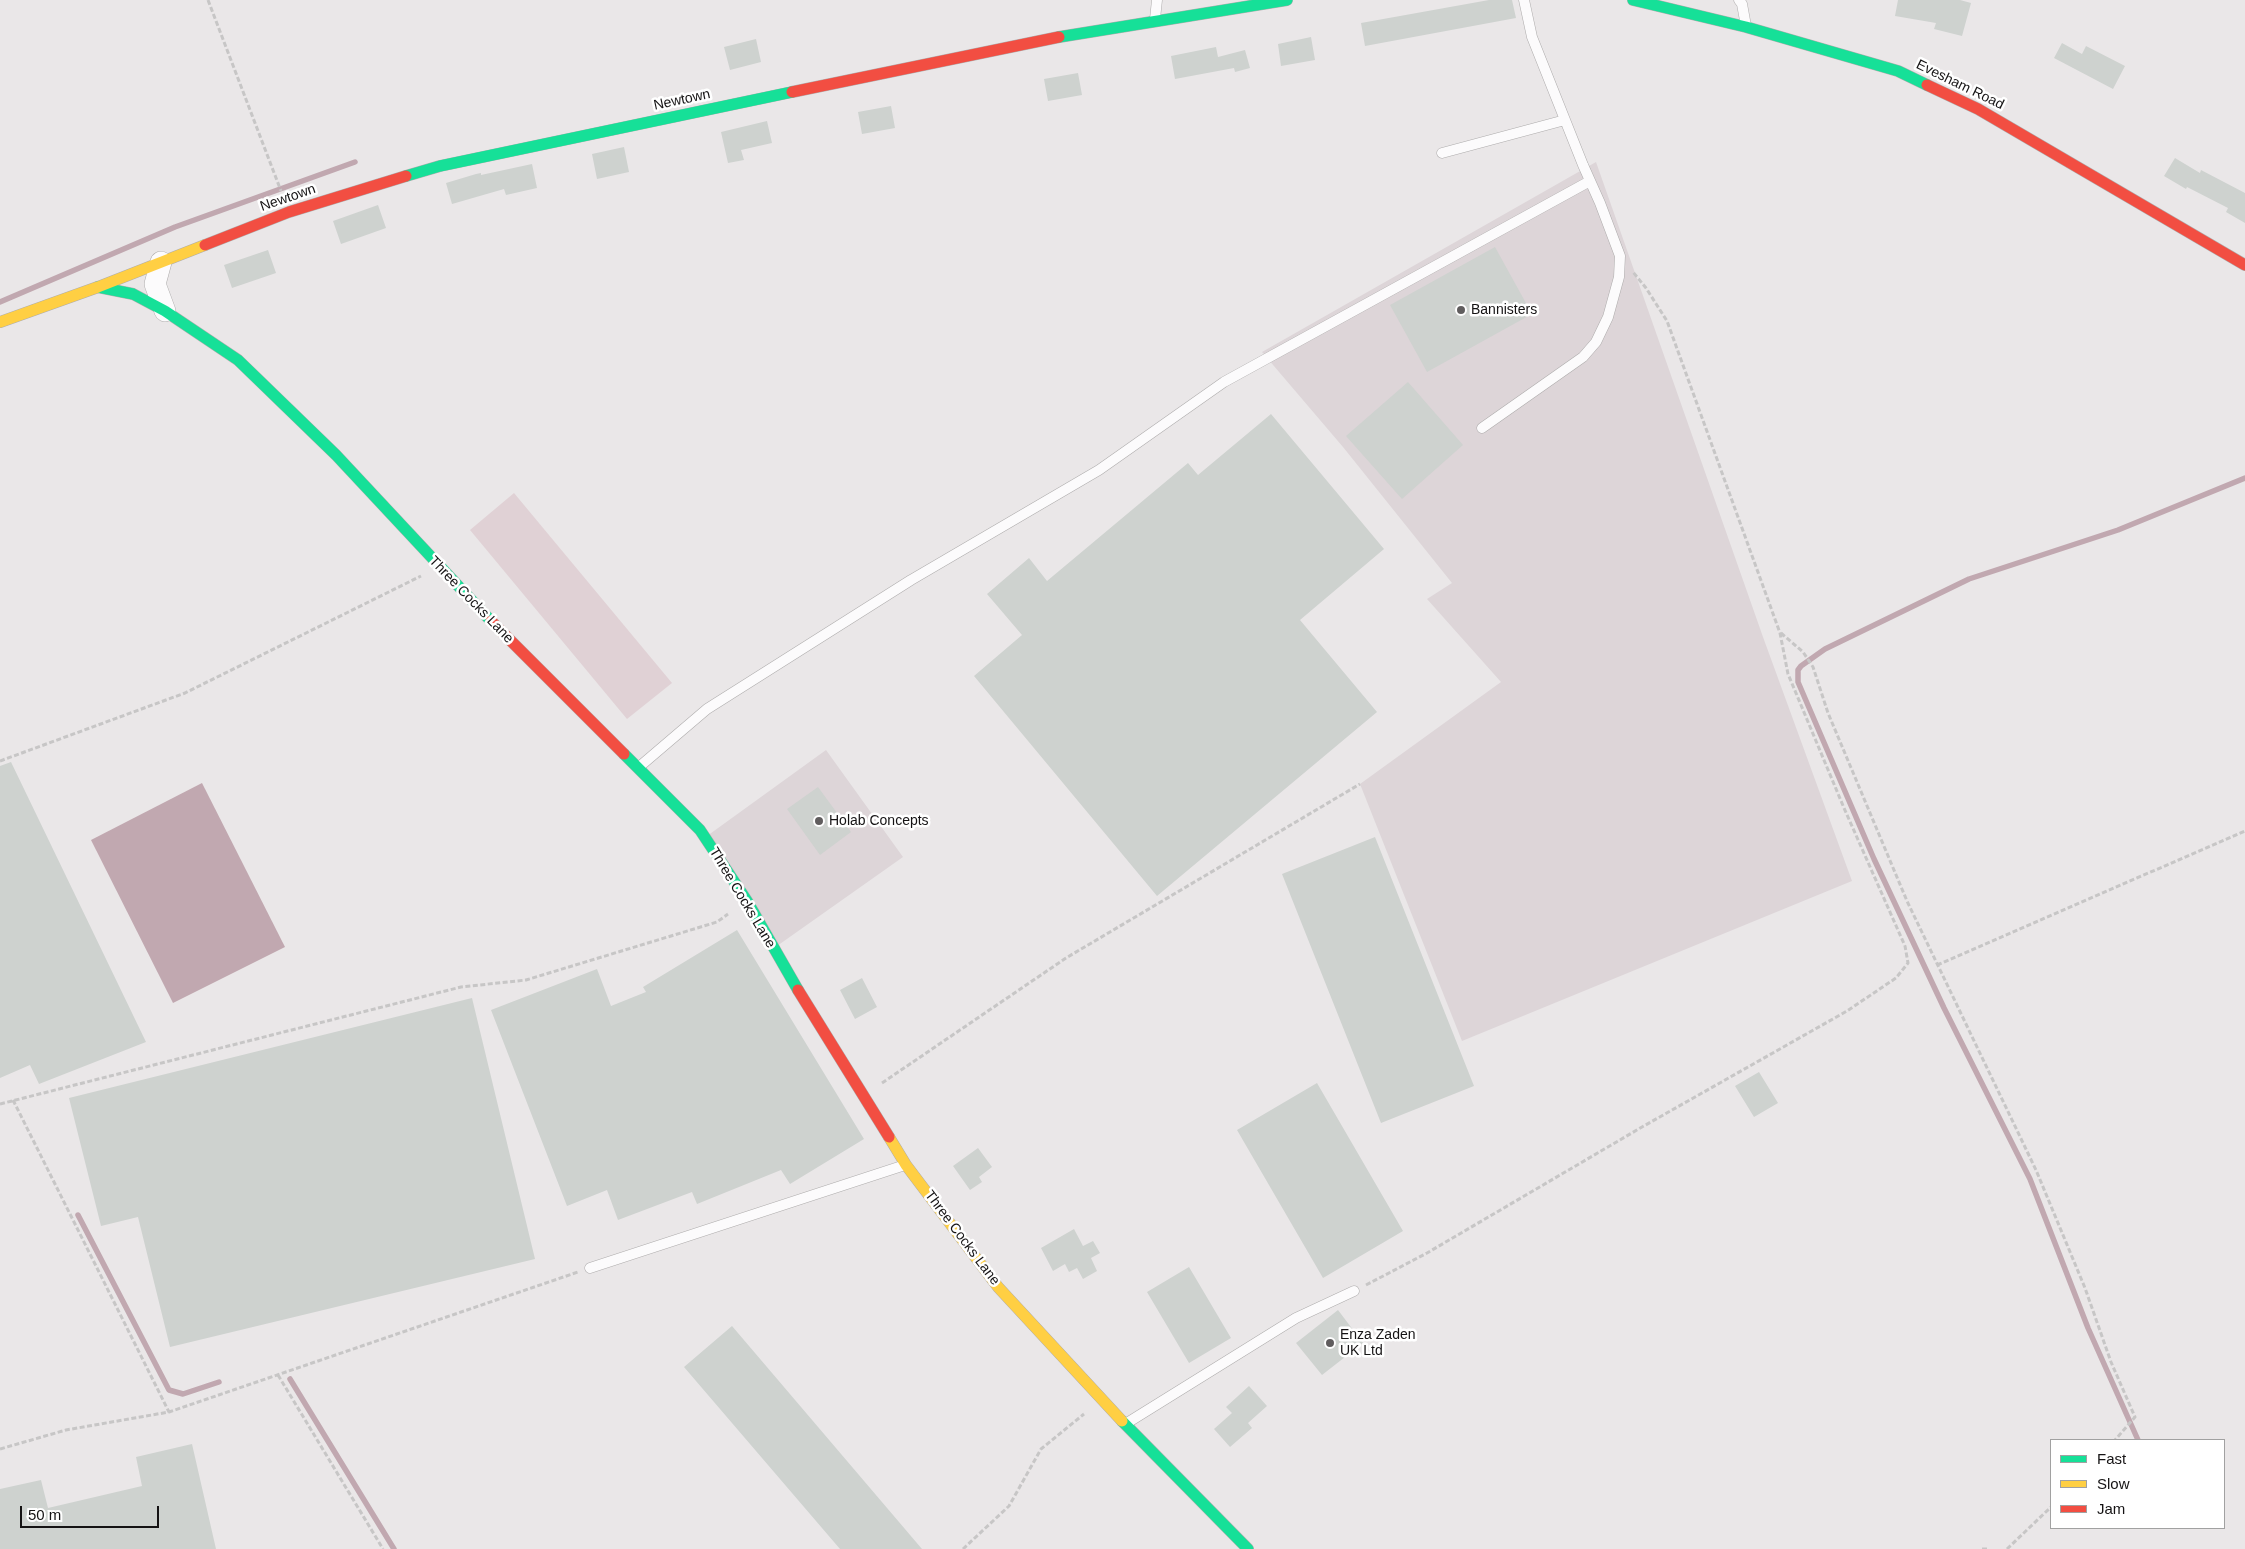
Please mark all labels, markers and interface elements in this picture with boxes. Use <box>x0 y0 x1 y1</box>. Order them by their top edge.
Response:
street label: Evesham Road <box>1913 56 2007 114</box>
street label: Newtown <box>652 86 712 114</box>
street label: Newtown <box>258 181 318 215</box>
place label: Bannisters <box>1471 302 1537 318</box>
marker: Bannisters <box>1455 304 1467 316</box>
street label: Three Cocks Lane <box>425 553 517 647</box>
place label: Holab Concepts <box>829 813 929 829</box>
marker: Holab Concepts <box>813 815 825 827</box>
street label: Three Cocks Lane <box>705 845 779 951</box>
street label: Three Cocks Lane <box>921 1187 1003 1289</box>
place label: Enza Zaden UK Ltd <box>1340 1327 1415 1360</box>
marker: Enza Zaden UK Ltd <box>1324 1337 1336 1349</box>
legend <box>2050 1439 2225 1529</box>
text: Fast <box>2097 1450 2126 1467</box>
text: Slow <box>2097 1475 2130 1492</box>
scale bar <box>22 1496 161 1528</box>
text: Jam <box>2097 1500 2125 1517</box>
text: 50 m <box>28 1506 61 1523</box>

